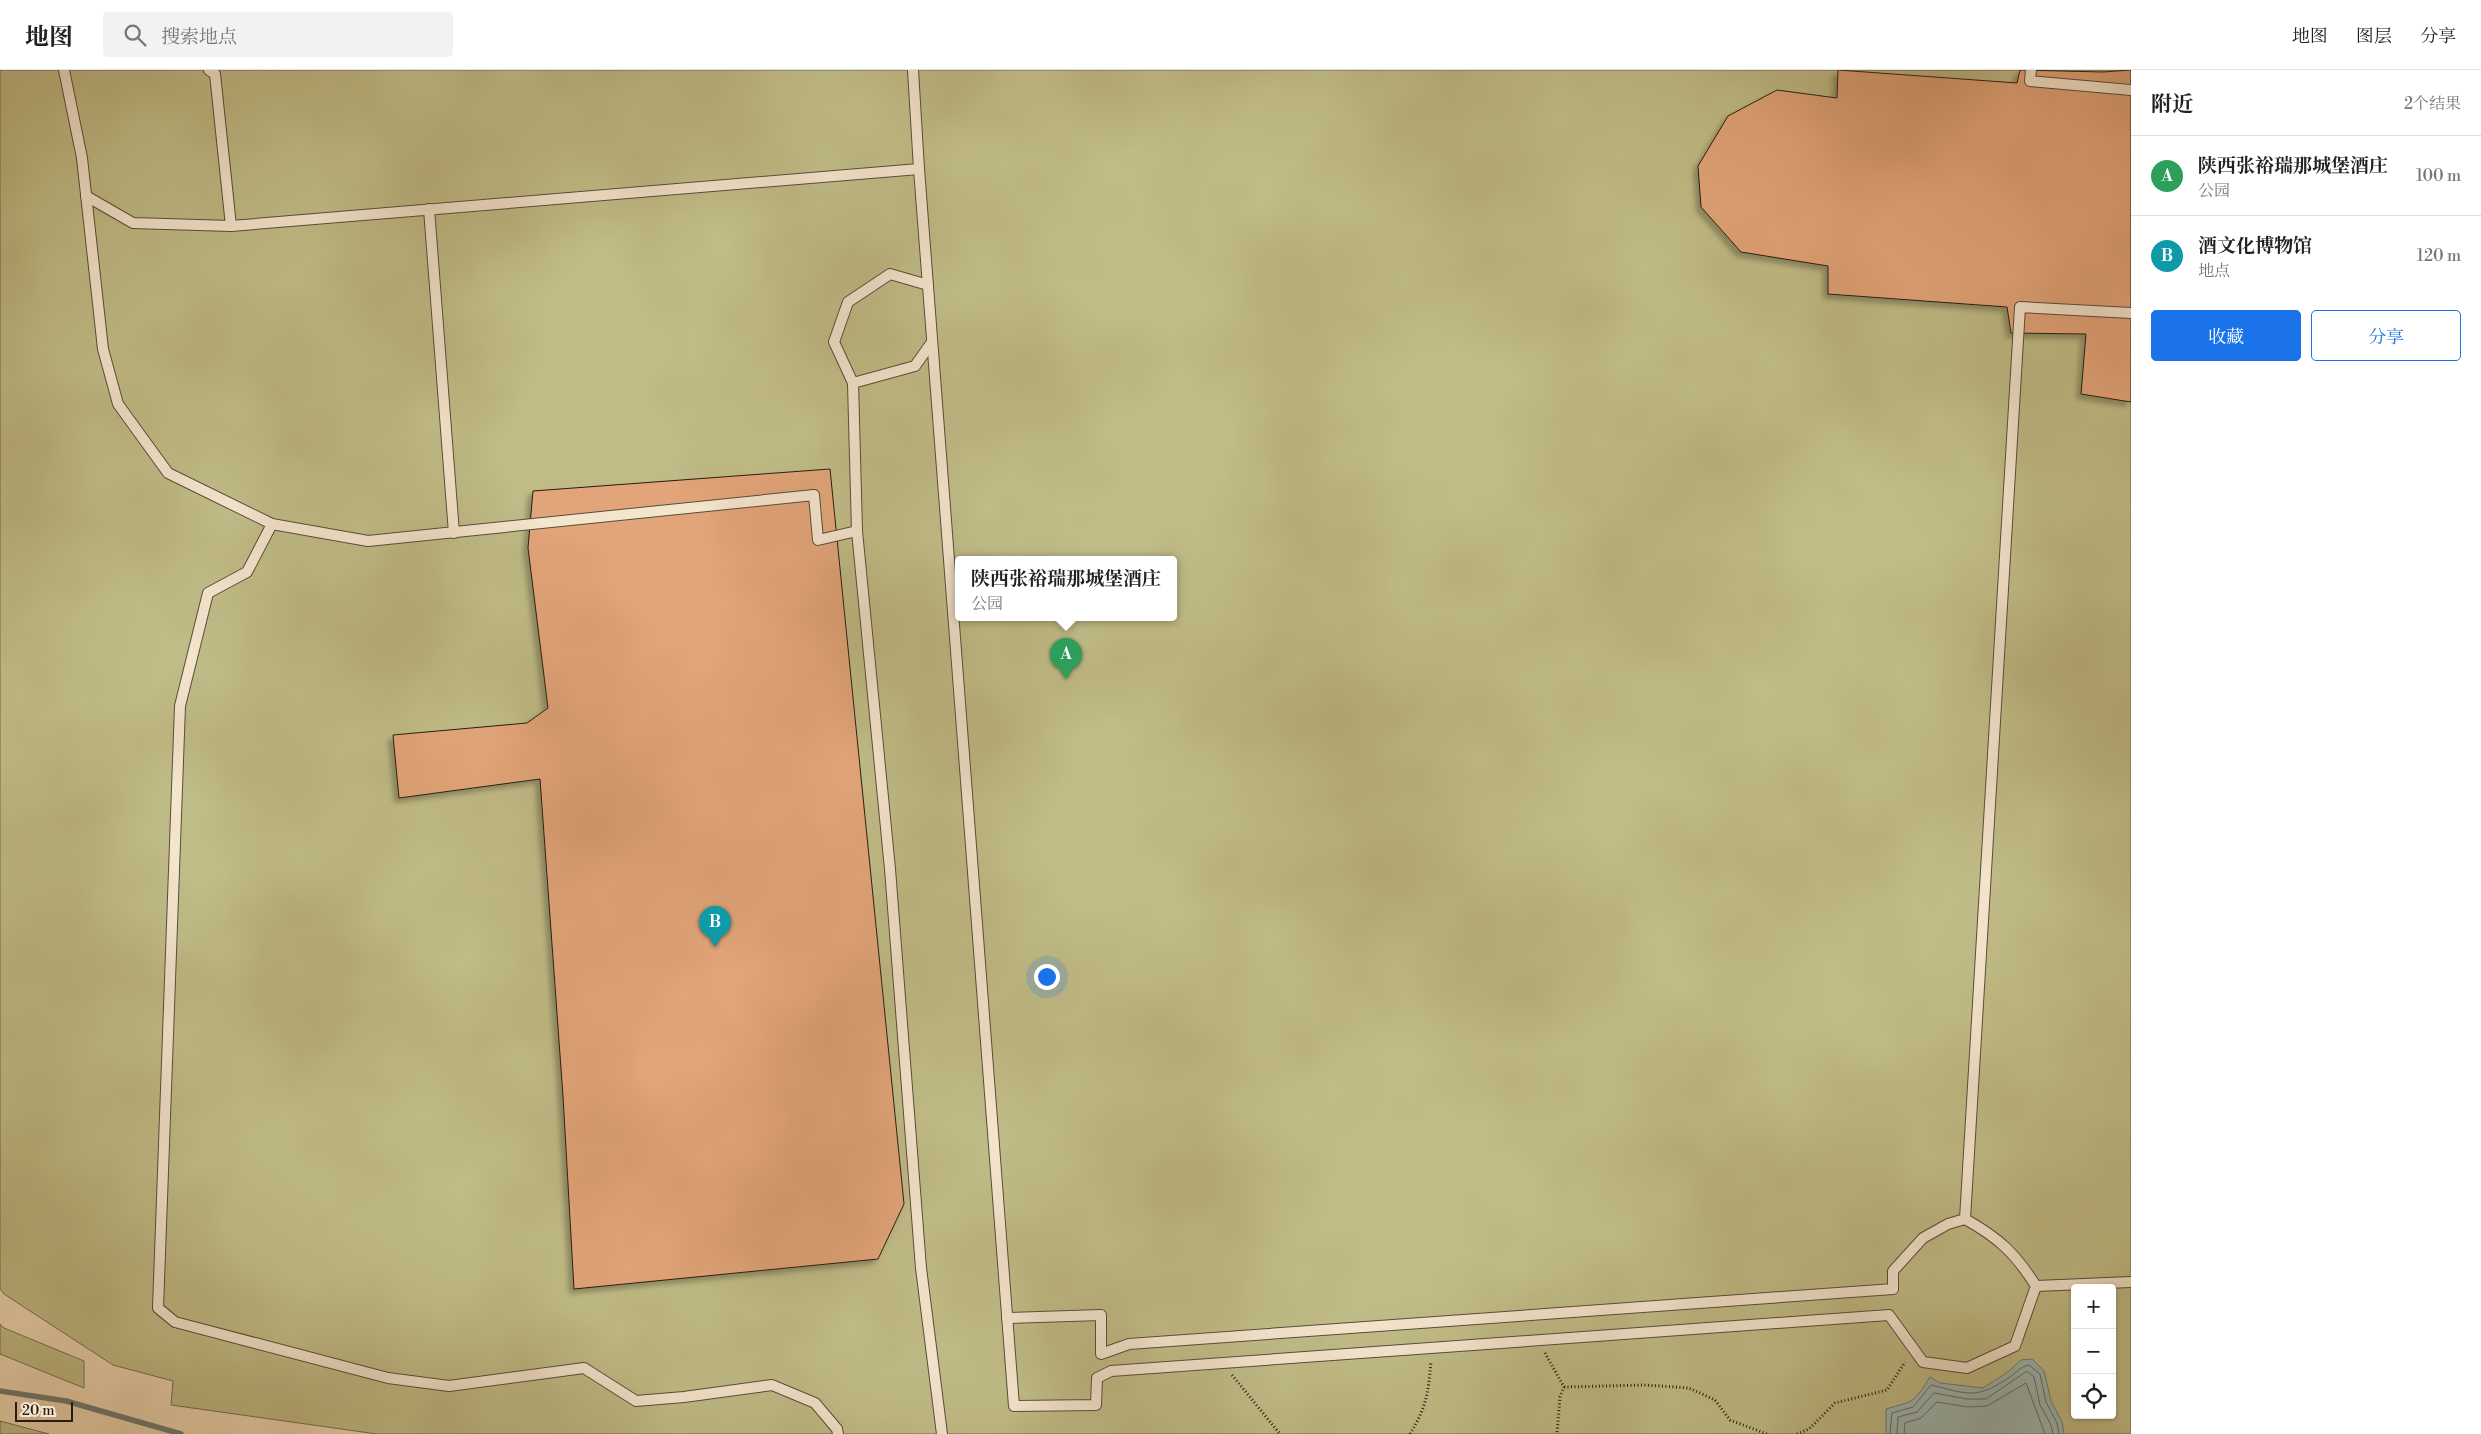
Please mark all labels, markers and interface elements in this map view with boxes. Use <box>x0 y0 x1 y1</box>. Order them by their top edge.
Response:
search box <box>103 12 453 57</box>
icon: search <box>121 21 149 49</box>
text: 地图 <box>25 23 73 53</box>
text: 搜索地点 <box>161 25 237 49</box>
text: 地图 <box>2292 25 2328 48</box>
text: 图层 <box>2356 25 2392 48</box>
text: 分享 <box>2420 25 2456 48</box>
text: 附近 <box>2151 92 2193 118</box>
text: 2个结果 <box>2404 94 2461 114</box>
text: 陕西张裕瑞那城堡酒庄 <box>2198 154 2388 178</box>
text: A <box>2161 166 2173 186</box>
text: 100 m <box>2416 166 2461 186</box>
text: 公园 <box>2198 181 2230 201</box>
text: 酒文化博物馆 <box>2198 234 2312 258</box>
text: B <box>2161 246 2173 266</box>
text: 120 m <box>2417 246 2461 266</box>
text: 地点 <box>2198 261 2230 281</box>
button: 收藏 <box>2151 310 2301 361</box>
button: 分享 <box>2311 310 2461 361</box>
popup <box>955 556 1177 621</box>
text: 陕西张裕瑞那城堡酒庄 <box>971 567 1161 591</box>
text: 公园 <box>971 594 1003 614</box>
pin: A <box>1050 638 1082 679</box>
pin: B <box>699 906 731 947</box>
your location <box>1034 964 1060 990</box>
map controls <box>2071 1284 2116 1419</box>
button: + <box>2071 1284 2116 1329</box>
button: − <box>2071 1329 2116 1374</box>
button: locate <box>2071 1374 2116 1419</box>
scale bar <box>15 1399 72 1422</box>
text: 20 m <box>22 1402 54 1420</box>

